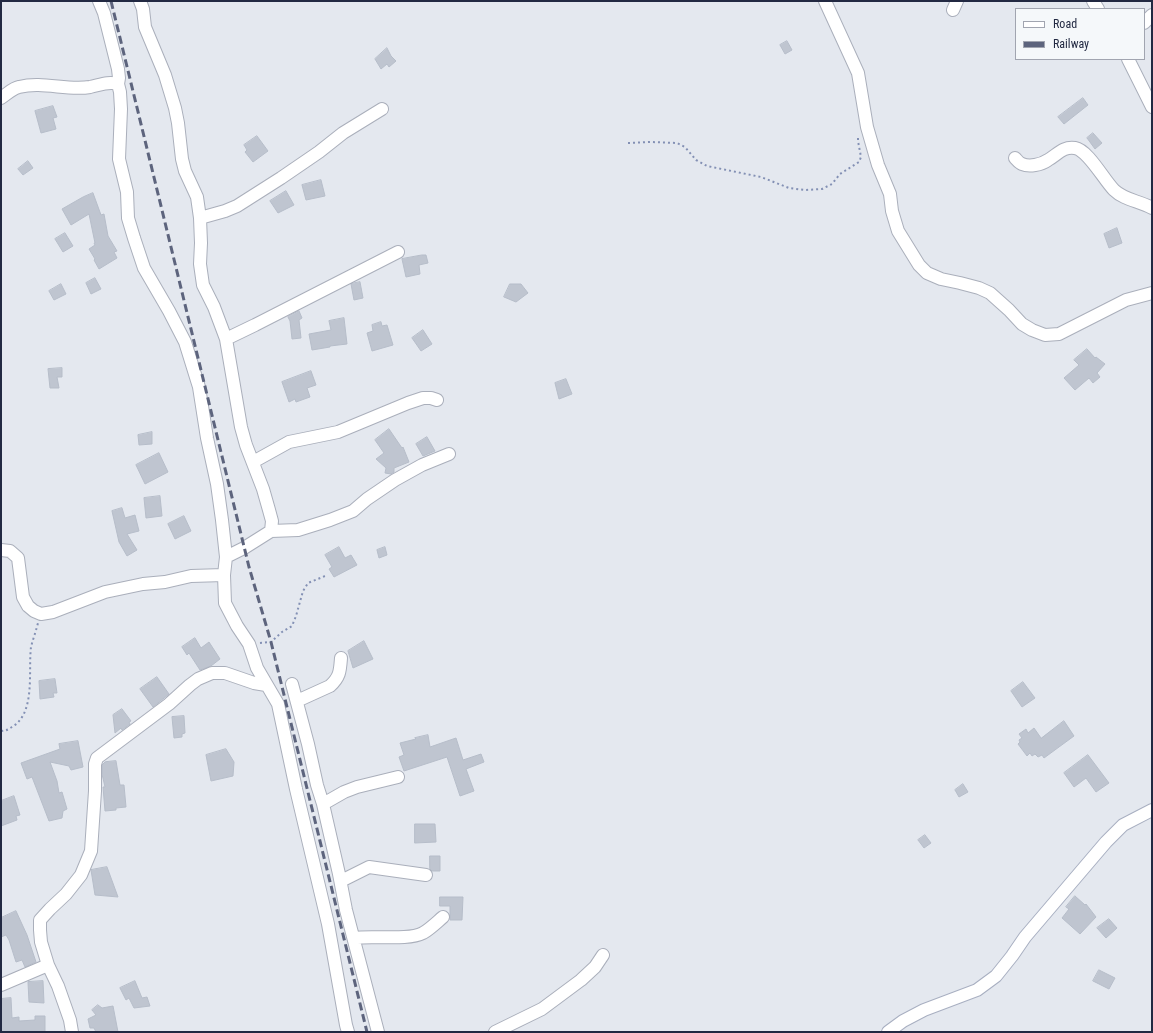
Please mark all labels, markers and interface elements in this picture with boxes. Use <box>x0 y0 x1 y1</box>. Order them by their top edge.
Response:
legend <box>1015 8 1145 60</box>
text: Road <box>1053 17 1077 31</box>
text: Railway <box>1053 37 1089 51</box>

